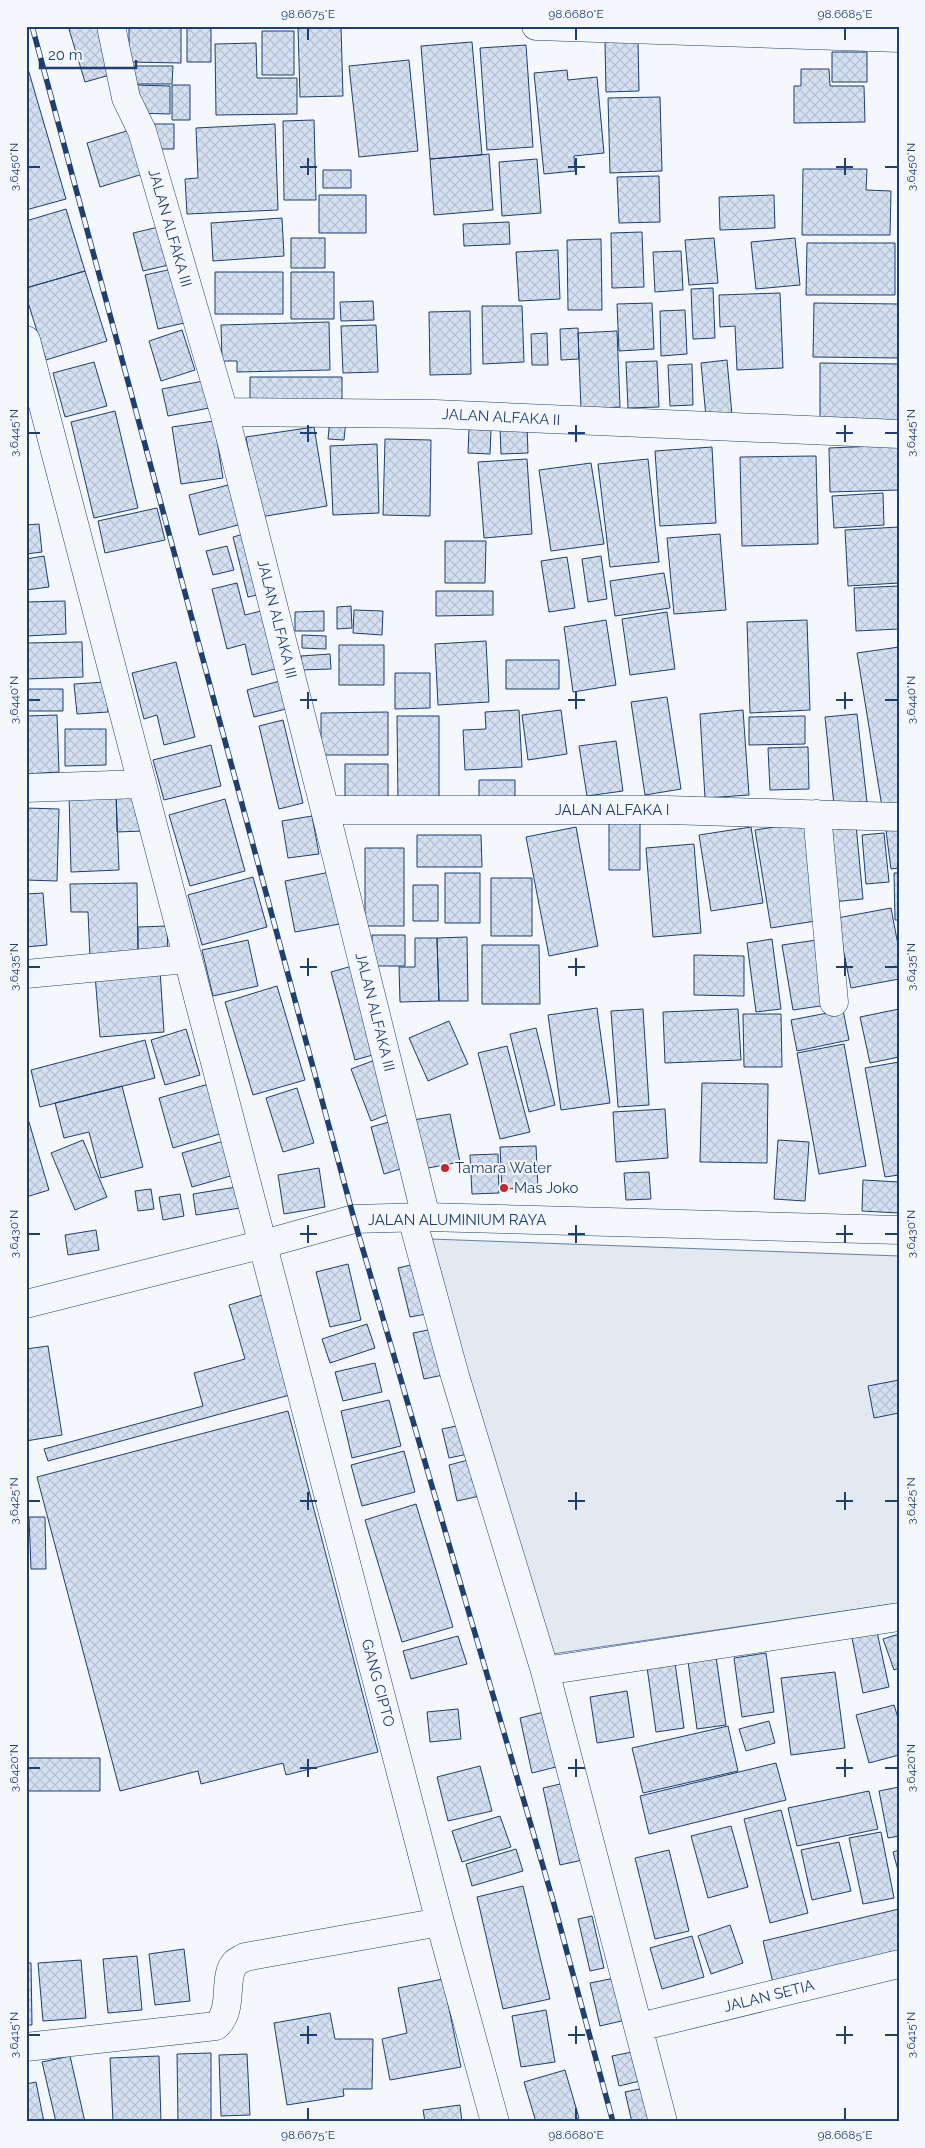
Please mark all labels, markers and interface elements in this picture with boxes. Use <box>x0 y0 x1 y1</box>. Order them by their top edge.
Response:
text: 98.6675°E <box>281 7 335 21</box>
text: 98.6680°E <box>548 7 604 21</box>
text: 98.6685°E <box>817 7 873 21</box>
scale bar <box>40 38 136 70</box>
text: 20 m <box>48 46 83 64</box>
text: 3.6450°N <box>7 143 21 191</box>
text: 3.6450°N <box>904 143 918 191</box>
street label: JALAN ALFAKA III <box>145 167 195 289</box>
street label: JALAN ALFAKA II <box>441 405 561 429</box>
text: 3.6445°N <box>7 409 21 457</box>
text: 3.6445°N <box>904 409 918 457</box>
street label: JALAN ALFAKA III <box>253 558 301 680</box>
text: 3.6440°N <box>7 676 21 724</box>
text: 3.6440°N <box>904 676 918 724</box>
street label: JALAN ALFAKA I <box>555 801 669 819</box>
text: 3.6435°N <box>7 943 21 991</box>
text: 3.6435°N <box>904 943 918 991</box>
street label: JALAN ALFAKA III <box>351 951 399 1073</box>
place label: Tamara Water <box>455 1159 552 1177</box>
marker: Tamara Water <box>439 1162 451 1174</box>
place label: Mas Joko <box>514 1179 578 1197</box>
marker: Mas Joko <box>498 1182 510 1194</box>
text: 3.6430°N <box>7 1210 21 1258</box>
text: 3.6430°N <box>904 1210 918 1258</box>
street label: JALAN ALUMINIUM RAYA <box>368 1211 546 1229</box>
text: 3.6425°N <box>7 1477 21 1525</box>
text: 3.6425°N <box>904 1477 918 1525</box>
street label: GANG CIPTO <box>358 1637 398 1729</box>
text: 3.6420°N <box>7 1744 21 1792</box>
text: 3.6420°N <box>904 1744 918 1792</box>
street label: JALAN SETIA <box>722 1976 816 2016</box>
text: 3.6415°N <box>7 2012 21 2058</box>
text: 3.6415°N <box>904 2012 918 2058</box>
text: 98.6675°E <box>281 2128 335 2142</box>
text: 98.6680°E <box>548 2128 604 2142</box>
text: 98.6685°E <box>817 2128 873 2142</box>

